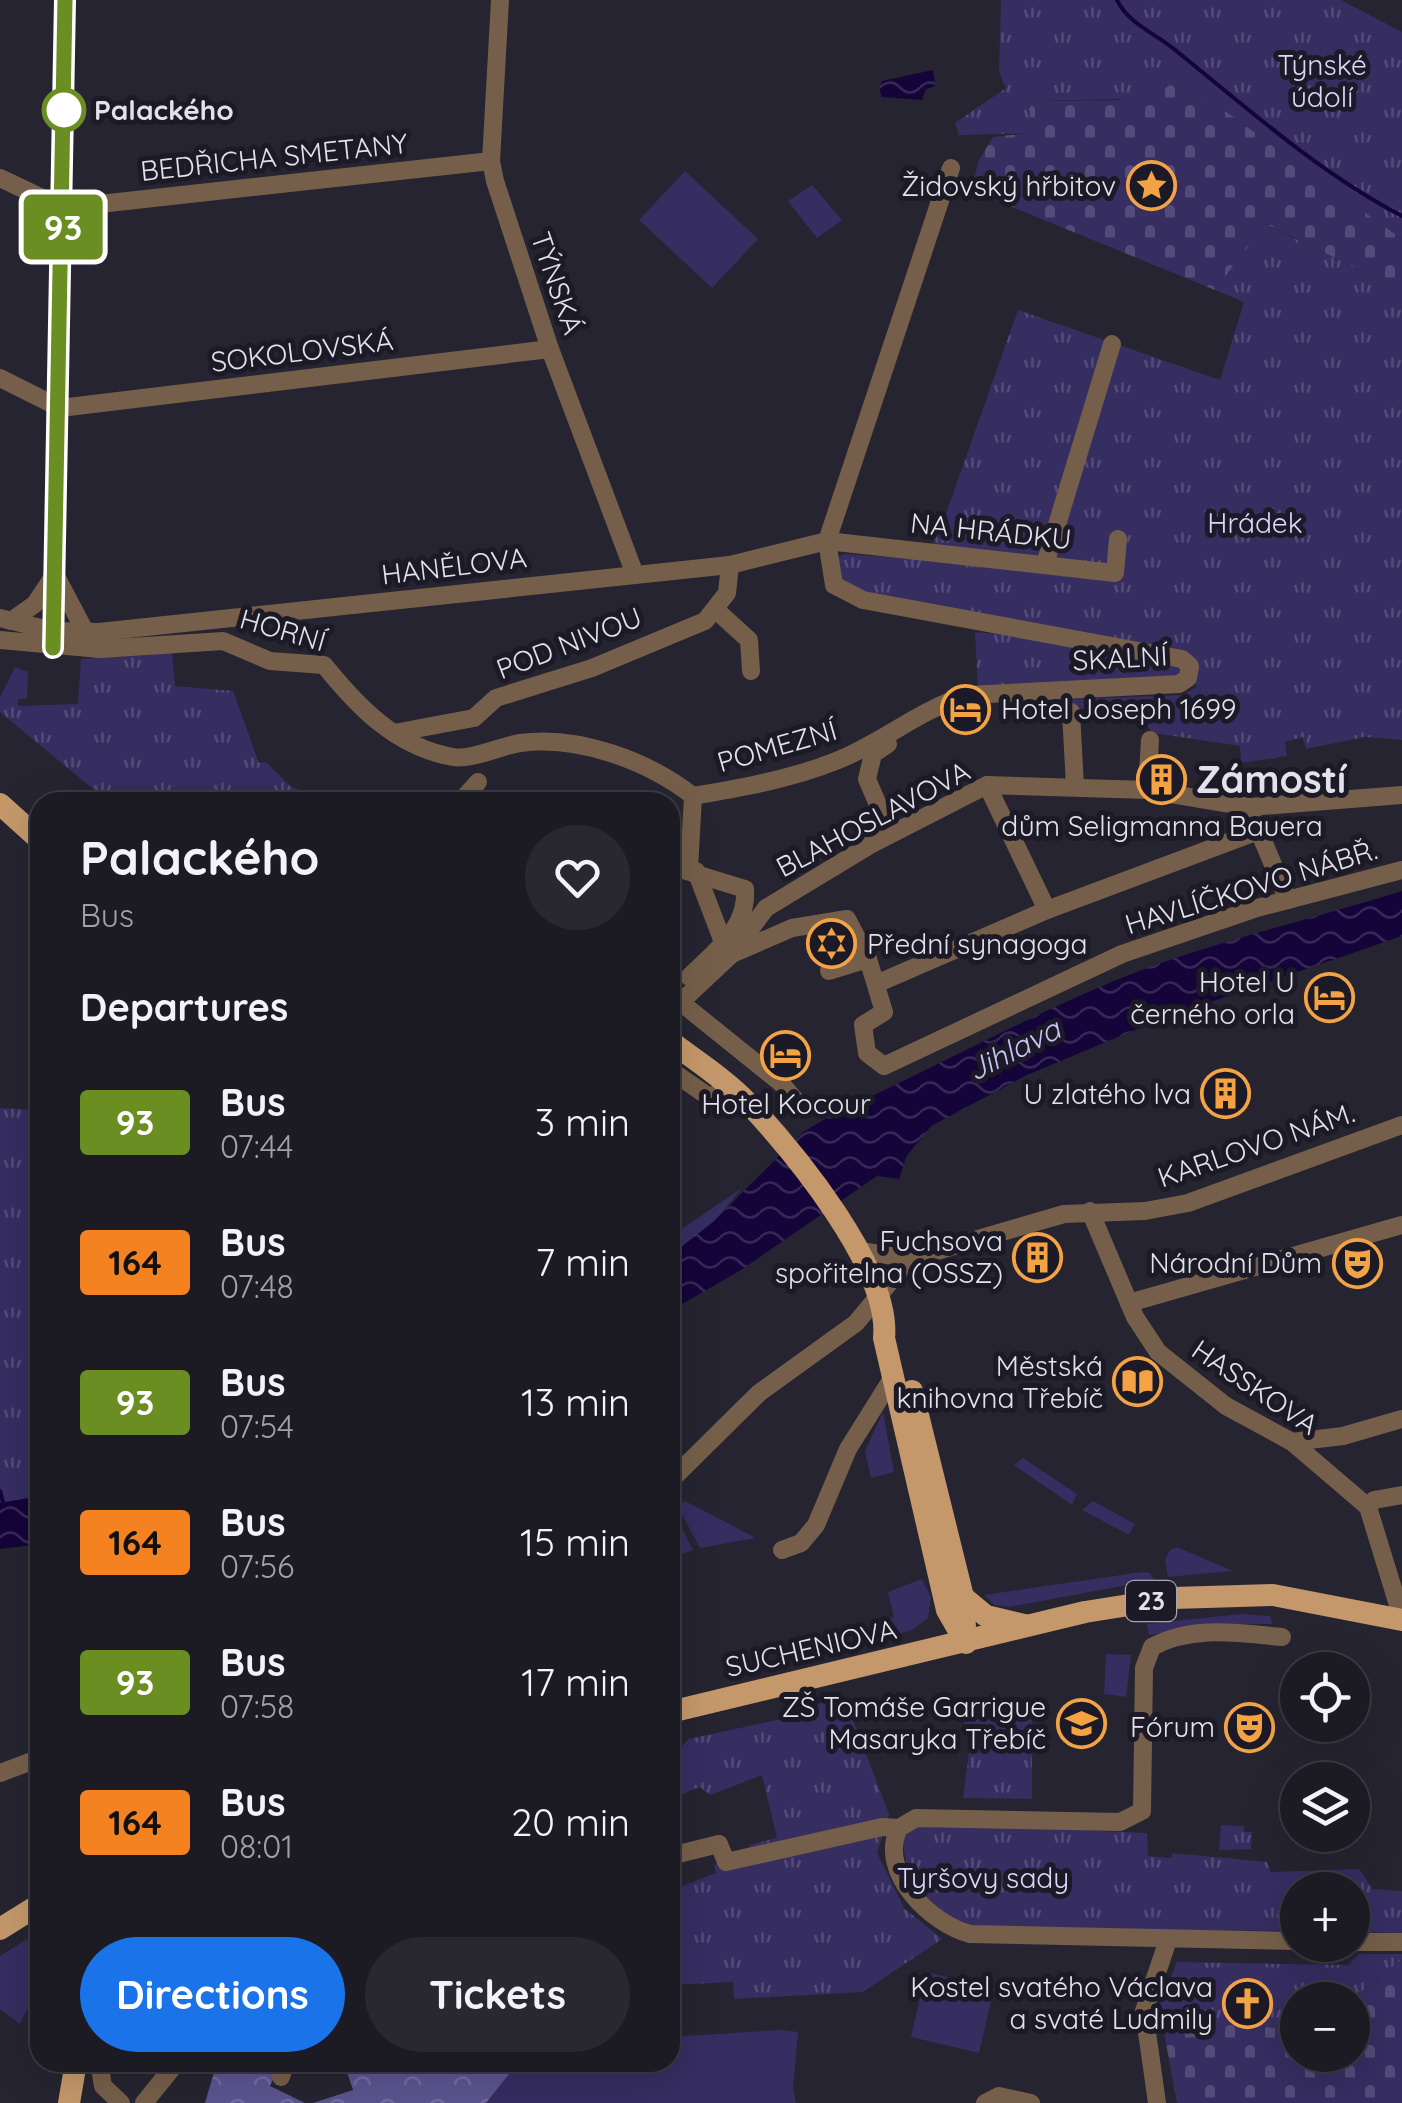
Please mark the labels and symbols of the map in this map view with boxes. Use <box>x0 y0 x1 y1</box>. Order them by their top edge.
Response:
park label: Týnské údolí <box>1277 47 1367 114</box>
marker: Palackého <box>43 89 85 131</box>
place label: Palackého <box>94 92 234 127</box>
street label: BEDŘICHA SMETANY <box>139 125 410 188</box>
place icon: Židovský hřbitov <box>1125 160 1177 212</box>
place label: Židovský hřbitov <box>901 168 1116 203</box>
line badge: 93 <box>18 194 108 260</box>
street label: TÝNSKÁ <box>524 227 591 339</box>
street label: SOKOLOVSKÁ <box>209 322 395 379</box>
street label: NA HRÁDKU <box>909 505 1073 556</box>
park label: Hrádek <box>1207 505 1303 540</box>
street label: HANĚLOVA <box>379 539 529 592</box>
street label: POD NIVOU <box>491 599 647 686</box>
street label: HORNÍ <box>236 601 331 659</box>
street label: SKALNÍ <box>1072 637 1169 677</box>
hotel icon: Hotel Joseph 1699 <box>940 683 992 735</box>
place label: Hotel Joseph 1699 <box>1001 691 1236 726</box>
street label: POMEZNÍ <box>713 712 842 779</box>
street label: BLAHOSLAVOVA <box>770 753 976 884</box>
building icon: dům Seligmanna Bauera <box>1136 753 1188 805</box>
district label: Zámostí <box>1196 755 1348 803</box>
place label: dům Seligmanna Bauera <box>1001 808 1323 843</box>
street label: HAVLÍČKOVO NÁBŘ. <box>1121 832 1381 942</box>
synagogue icon: Přední synagoga <box>806 918 858 970</box>
place label: Přední synagoga <box>867 926 1087 961</box>
place label: Hotel U černého orla <box>1130 964 1295 1031</box>
hotel icon: Hotel U černého orla <box>1304 972 1356 1024</box>
water label: Jihlava <box>961 1009 1068 1089</box>
hotel icon: Hotel Kocour <box>760 1030 812 1082</box>
building icon: U zlatého lva <box>1200 1068 1252 1120</box>
place label: U zlatého lva <box>1023 1076 1191 1111</box>
place label: Hotel Kocour <box>701 1086 871 1121</box>
street label: KARLOVO NÁM. <box>1153 1095 1359 1195</box>
place label: Fuchsova spořitelna (OSSZ) <box>775 1223 1003 1290</box>
building icon: Fuchsova spořitelna (OSSZ) <box>1012 1231 1064 1283</box>
theatre icon: Národní Dům <box>1331 1237 1383 1289</box>
place label: Národní Dům <box>1149 1245 1322 1280</box>
street label: HASSKOVA <box>1185 1332 1325 1442</box>
place label: Městská knihovna Třebíč <box>897 1348 1103 1415</box>
library icon: Městská knihovna Třebíč <box>1112 1356 1164 1408</box>
road number: 23 <box>1126 1581 1176 1621</box>
street label: SUCHENIOVA <box>722 1611 900 1684</box>
place label: ZŠ Tomáše Garrigue Masaryka Třebíč <box>782 1689 1046 1756</box>
school or university icon: ZŠ Tomáše Garrigue Masaryka Třebíč <box>1055 1697 1107 1749</box>
theatre icon: Fórum <box>1224 1701 1276 1753</box>
place label: Fórum <box>1130 1709 1215 1744</box>
park label: Tyršovy sady <box>897 1860 1069 1895</box>
place label: Kostel svatého Václava a svaté Ludmily <box>910 1969 1213 2036</box>
church icon: Kostel svatého Václava a svaté Ludmily <box>1222 1977 1274 2029</box>

